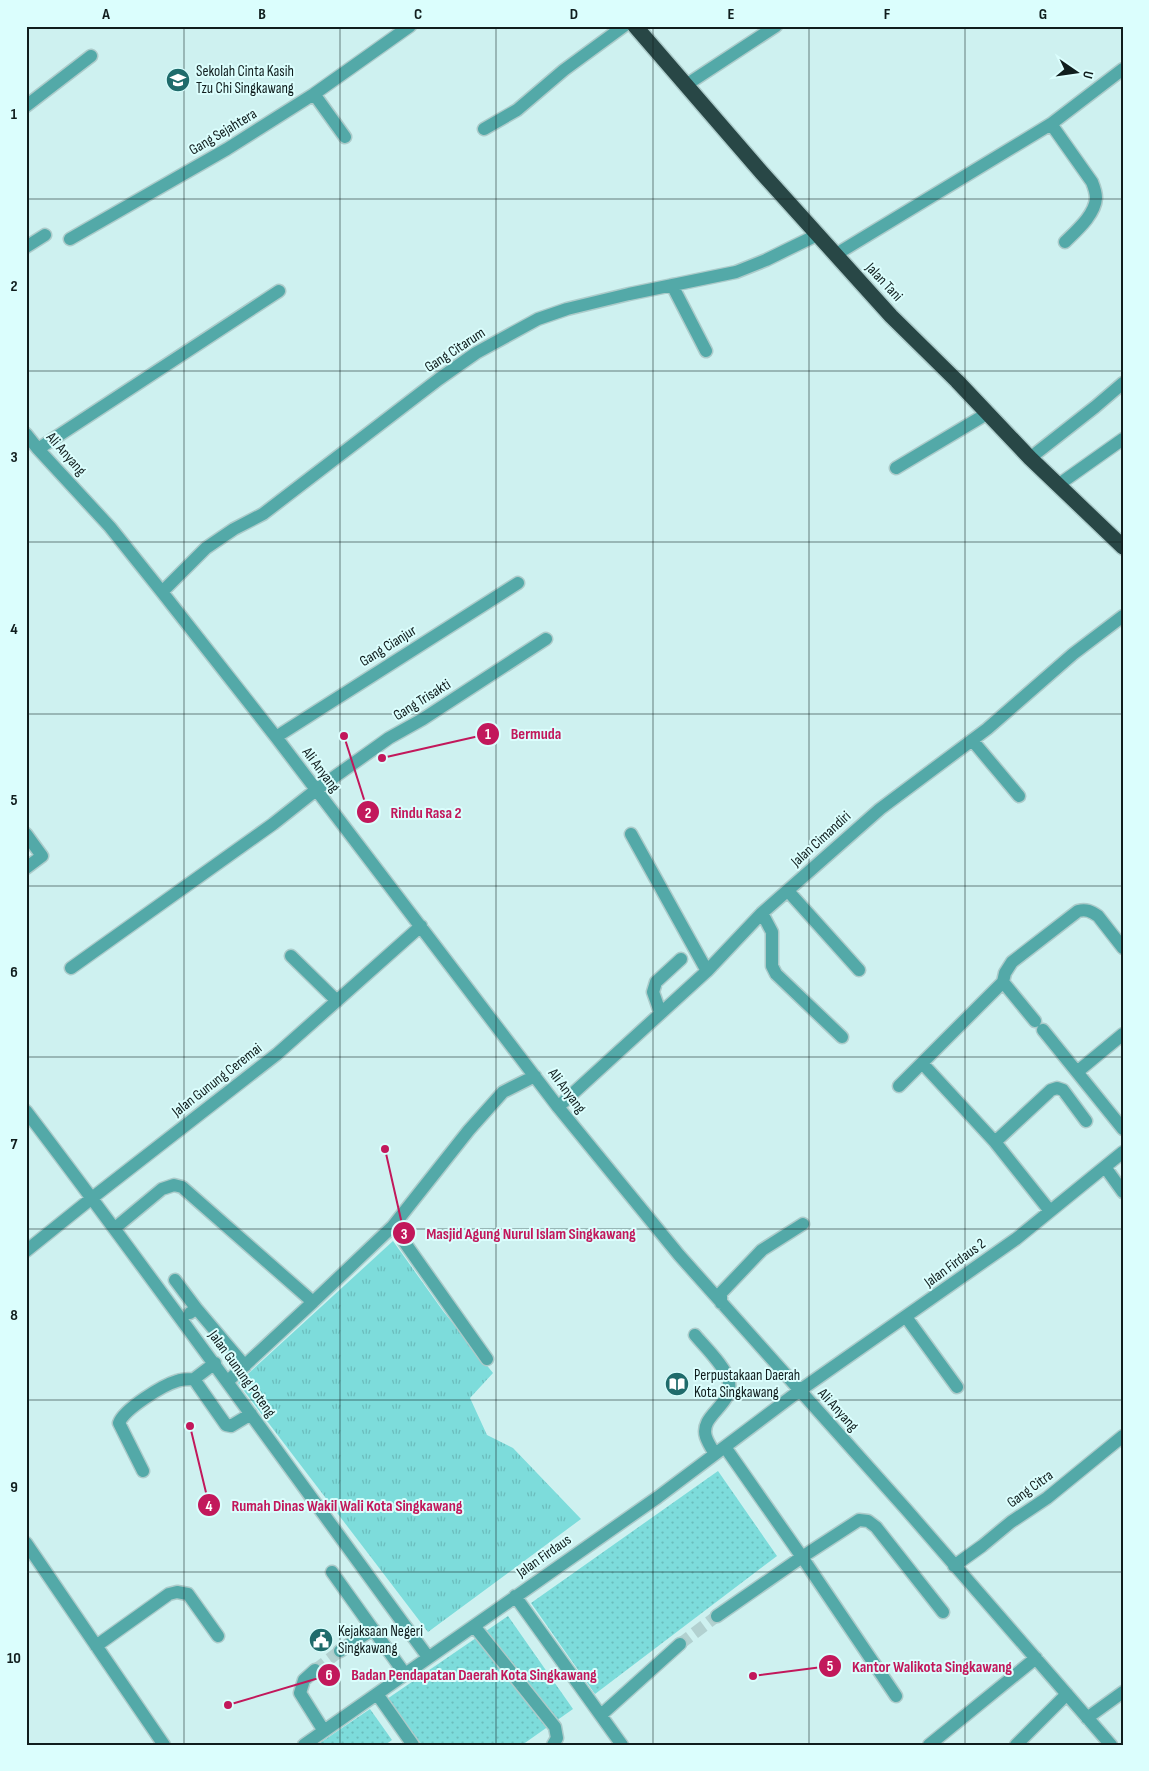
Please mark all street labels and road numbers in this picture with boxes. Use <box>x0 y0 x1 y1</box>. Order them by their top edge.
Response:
street label: Gang Sejahtera <box>186 104 261 160</box>
street label: Jalan Tani <box>861 258 907 306</box>
street label: Gang Citarum <box>421 323 489 377</box>
street label: Ali Anyang <box>41 427 90 480</box>
street label: Gang Cianjur <box>356 621 421 671</box>
street label: Gang Trisakti <box>390 675 454 725</box>
street label: Ali Anyang <box>297 743 344 796</box>
street label: Jalan Cimandiri <box>786 807 855 872</box>
street label: Jalan Gunung Ceremai <box>167 1039 266 1122</box>
street label: Ali Anyang <box>543 1064 590 1117</box>
street label: Jalan Firdaus 2 <box>920 1234 989 1292</box>
street label: Jalan Gunung Poteng <box>203 1326 280 1421</box>
street label: Ali Anyang <box>813 1384 862 1436</box>
street label: Gang Citra <box>1003 1466 1057 1512</box>
street label: Jalan Firdaus <box>512 1530 575 1582</box>

